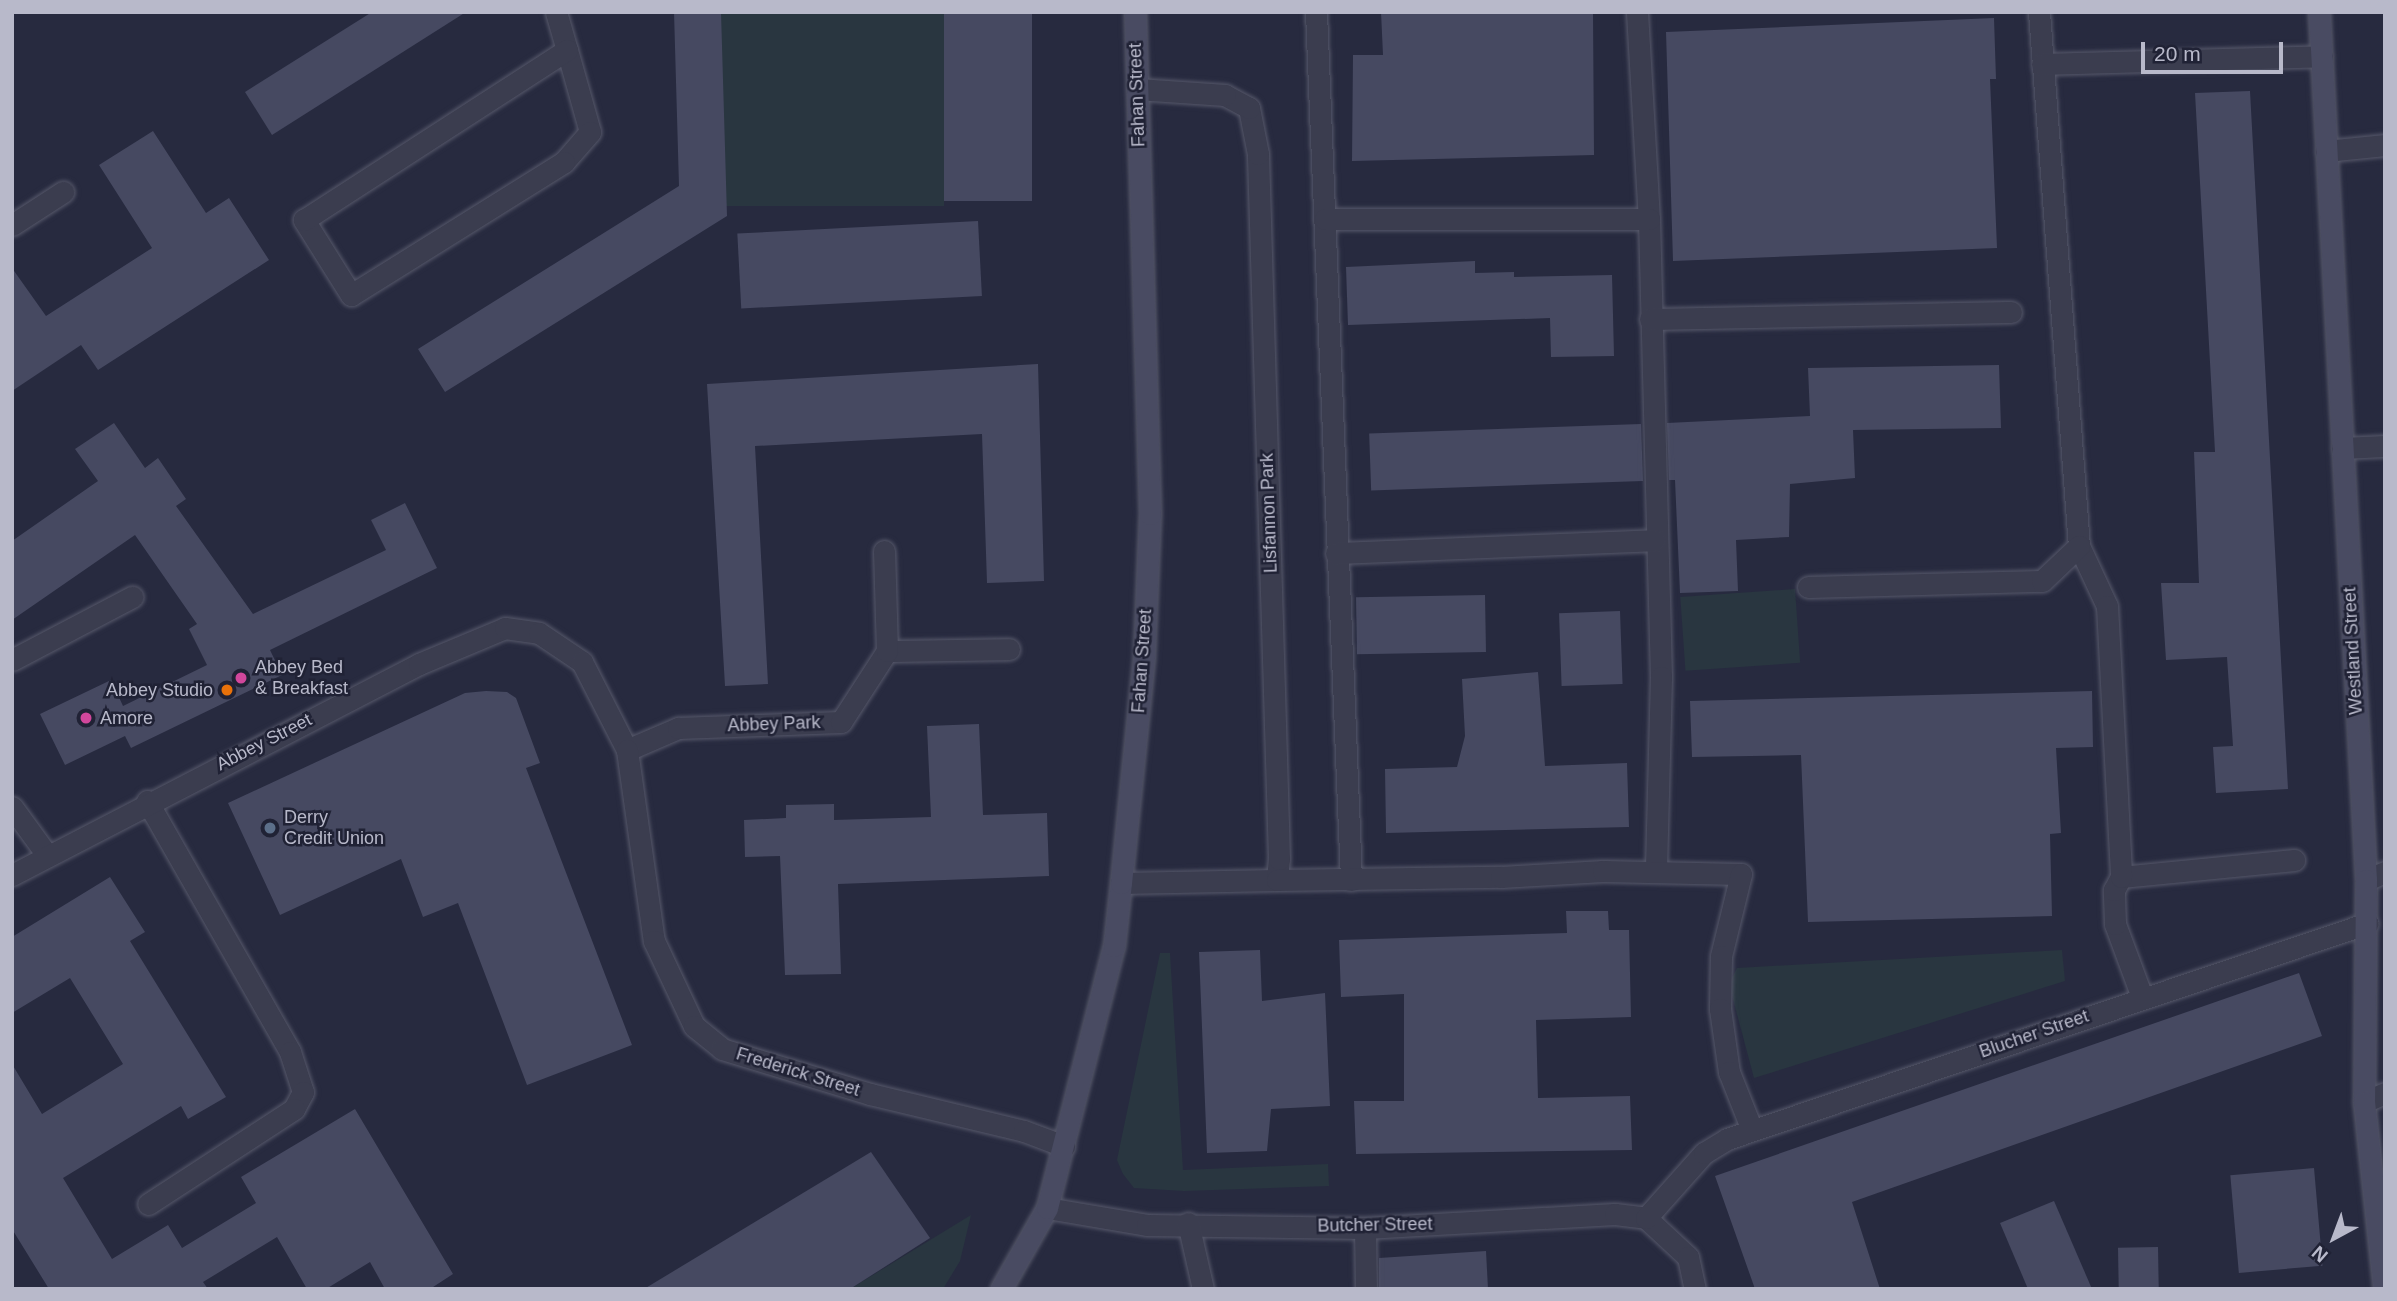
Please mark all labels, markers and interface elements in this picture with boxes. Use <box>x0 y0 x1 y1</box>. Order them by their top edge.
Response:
scale bar <box>2145 28 2287 72</box>
text: 20 m <box>2154 42 2201 65</box>
street label: Fahan Street <box>1124 43 1150 147</box>
street label: Lisfannon Park <box>1256 453 1282 573</box>
street label: Westland Street <box>2339 587 2367 715</box>
street label: Fahan Street <box>1128 608 1156 714</box>
place label: Abbey Bed & Breakfast <box>255 657 348 700</box>
marker: Abbey Bed & Breakfast <box>233 670 249 686</box>
place label: Abbey Studio <box>106 679 213 701</box>
marker: Abbey Studio <box>219 682 235 698</box>
place label: Amore <box>100 707 153 729</box>
street label: Abbey Street <box>213 709 315 775</box>
marker: Amore <box>78 710 94 726</box>
street label: Abbey Park <box>727 712 821 736</box>
place label: Derry Credit Union <box>284 807 384 850</box>
marker: Derry Credit Union <box>262 820 278 836</box>
street label: Blucher Street <box>1977 1005 2091 1063</box>
street label: Frederick Street <box>734 1043 862 1101</box>
north arrow <box>2299 1203 2369 1273</box>
street label: Butcher Street <box>1317 1213 1433 1237</box>
text: N <box>2308 1242 2332 1267</box>

